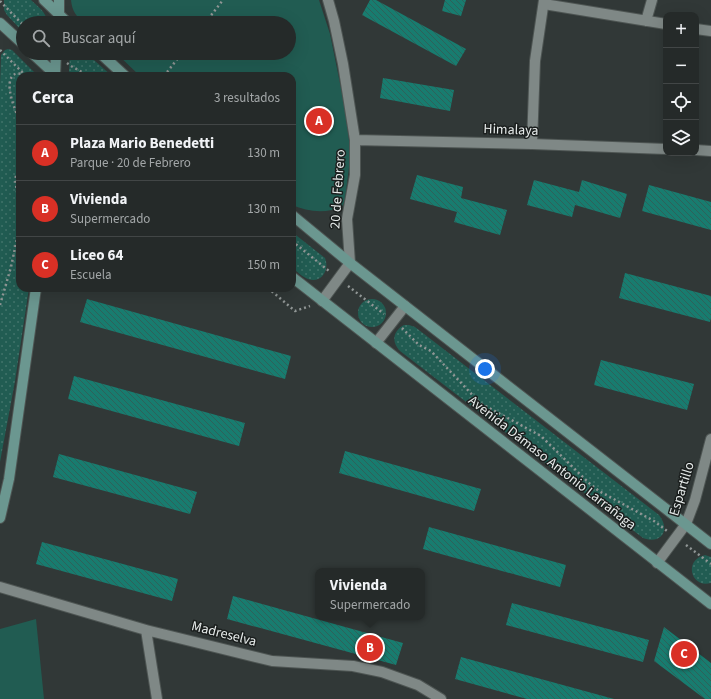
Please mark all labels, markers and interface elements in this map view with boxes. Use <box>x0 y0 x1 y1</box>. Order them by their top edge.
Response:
map controls <box>663 12 699 156</box>
button: + <box>663 12 699 48</box>
search box <box>16 16 296 60</box>
icon: search <box>30 27 52 49</box>
text: Buscar aquí <box>62 28 135 49</box>
button: − <box>663 48 699 84</box>
button: locate <box>663 84 699 120</box>
text: Cerca <box>32 86 74 110</box>
text: 3 resultados <box>214 89 280 107</box>
pin: A <box>306 106 332 136</box>
street label: Himalaya <box>483 119 539 141</box>
button: layers <box>663 120 699 156</box>
text: Plaza Mario Benedetti <box>70 133 214 154</box>
text: A <box>41 144 49 162</box>
text: 130 m <box>247 144 280 162</box>
street label: 20 de Febrero <box>325 149 351 229</box>
text: Parque · 20 de Febrero <box>70 154 191 172</box>
text: Vivienda <box>70 189 127 210</box>
text: B <box>41 200 49 218</box>
text: 130 m <box>247 200 280 218</box>
text: Supermercado <box>70 210 150 228</box>
text: Liceo 64 <box>70 245 123 266</box>
text: C <box>41 256 49 274</box>
text: 150 m <box>247 256 280 274</box>
text: Escuela <box>70 266 112 284</box>
your location <box>475 359 495 379</box>
street label: Avenida Dámaso Antonio Larrañaga <box>464 391 640 535</box>
street label: Espartillo <box>664 459 700 519</box>
popup <box>315 568 425 620</box>
text: Vivienda <box>330 575 387 596</box>
text: Supermercado <box>330 596 410 614</box>
street label: Madreselva <box>189 616 259 652</box>
pin: B <box>357 633 383 663</box>
pin: C <box>671 639 697 669</box>

